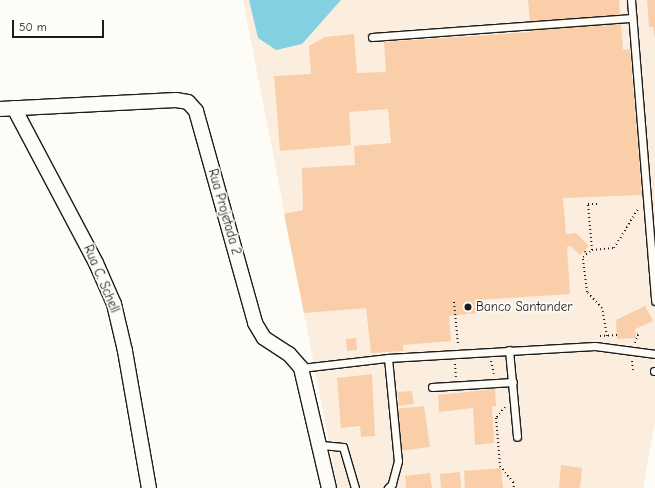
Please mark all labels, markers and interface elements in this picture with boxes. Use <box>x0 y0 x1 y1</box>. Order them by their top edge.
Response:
scale bar <box>14 12 106 38</box>
text: 50 m <box>19 20 47 34</box>
street label: Rua Projetada 2 <box>204 167 244 257</box>
street label: Rua C. Schell <box>80 243 122 315</box>
place label: Banco Santander <box>476 299 572 315</box>
marker: Banco Santander <box>463 302 473 312</box>

